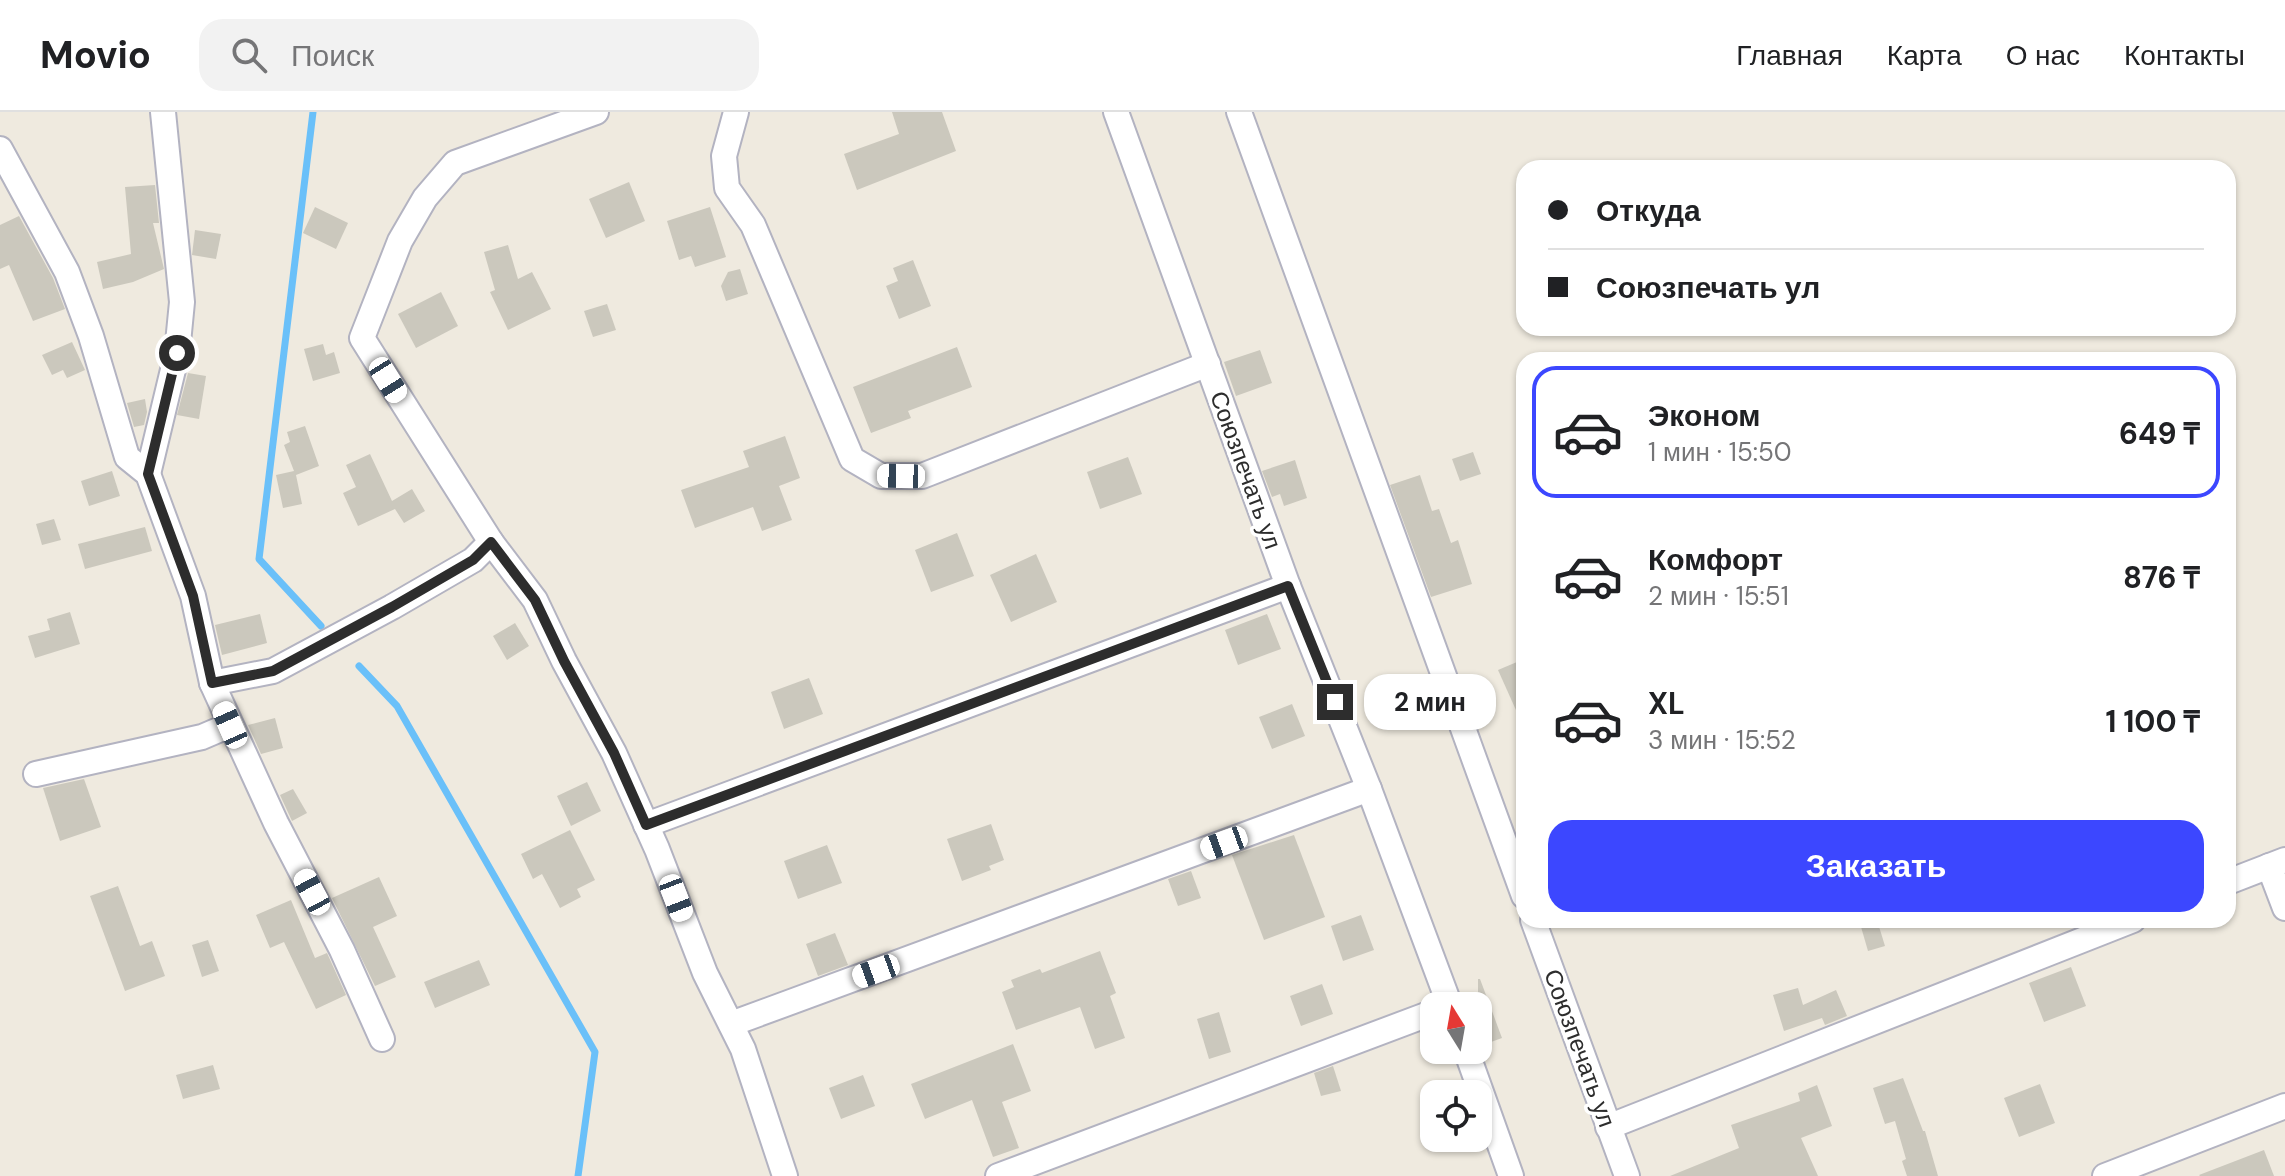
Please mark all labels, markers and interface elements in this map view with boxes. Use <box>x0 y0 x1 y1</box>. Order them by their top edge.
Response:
search box <box>199 19 759 91</box>
text: Movio <box>40 30 151 80</box>
icon: search <box>227 33 271 77</box>
text: Поиск <box>291 36 374 75</box>
text: Главная <box>1736 37 1843 74</box>
text: Карта <box>1887 37 1962 74</box>
text: О нас <box>2006 37 2080 74</box>
text: Контакты <box>2124 37 2245 74</box>
text: Откуда <box>1596 191 1701 230</box>
text: Союзпечать ул <box>1596 268 1820 307</box>
route start <box>159 335 195 371</box>
car <box>365 353 411 407</box>
street label: Союзпечать ул <box>1203 387 1289 553</box>
icon: car <box>1552 396 1624 468</box>
text: Эконом <box>1648 396 1761 435</box>
text: 649 ₸ <box>2119 414 2200 453</box>
text: 1 мин · 15:50 <box>1648 435 1792 469</box>
car <box>877 464 925 488</box>
icon: car <box>1552 540 1624 612</box>
text: Комфорт <box>1648 540 1783 579</box>
text: 876 ₸ <box>2123 558 2200 597</box>
text: 2 мин · 15:51 <box>1648 579 1789 613</box>
callout: 2 мин <box>1363 674 1495 730</box>
route end <box>1317 684 1353 720</box>
icon: car <box>1552 684 1624 756</box>
text: XL <box>1648 684 1685 723</box>
text: 2 мин <box>1394 685 1466 719</box>
car <box>209 698 251 752</box>
text: 1 100 ₸ <box>2105 702 2200 741</box>
text: 3 мин · 15:52 <box>1648 723 1796 757</box>
button: Заказать <box>1548 820 2204 912</box>
car <box>1197 824 1251 862</box>
car <box>290 865 334 919</box>
car <box>656 871 696 925</box>
car <box>849 952 903 990</box>
street label: Союзпечать ул <box>1537 965 1623 1131</box>
north arrow <box>1420 992 1492 1064</box>
map controls <box>1420 992 1492 1152</box>
button: locate <box>1420 1080 1492 1152</box>

